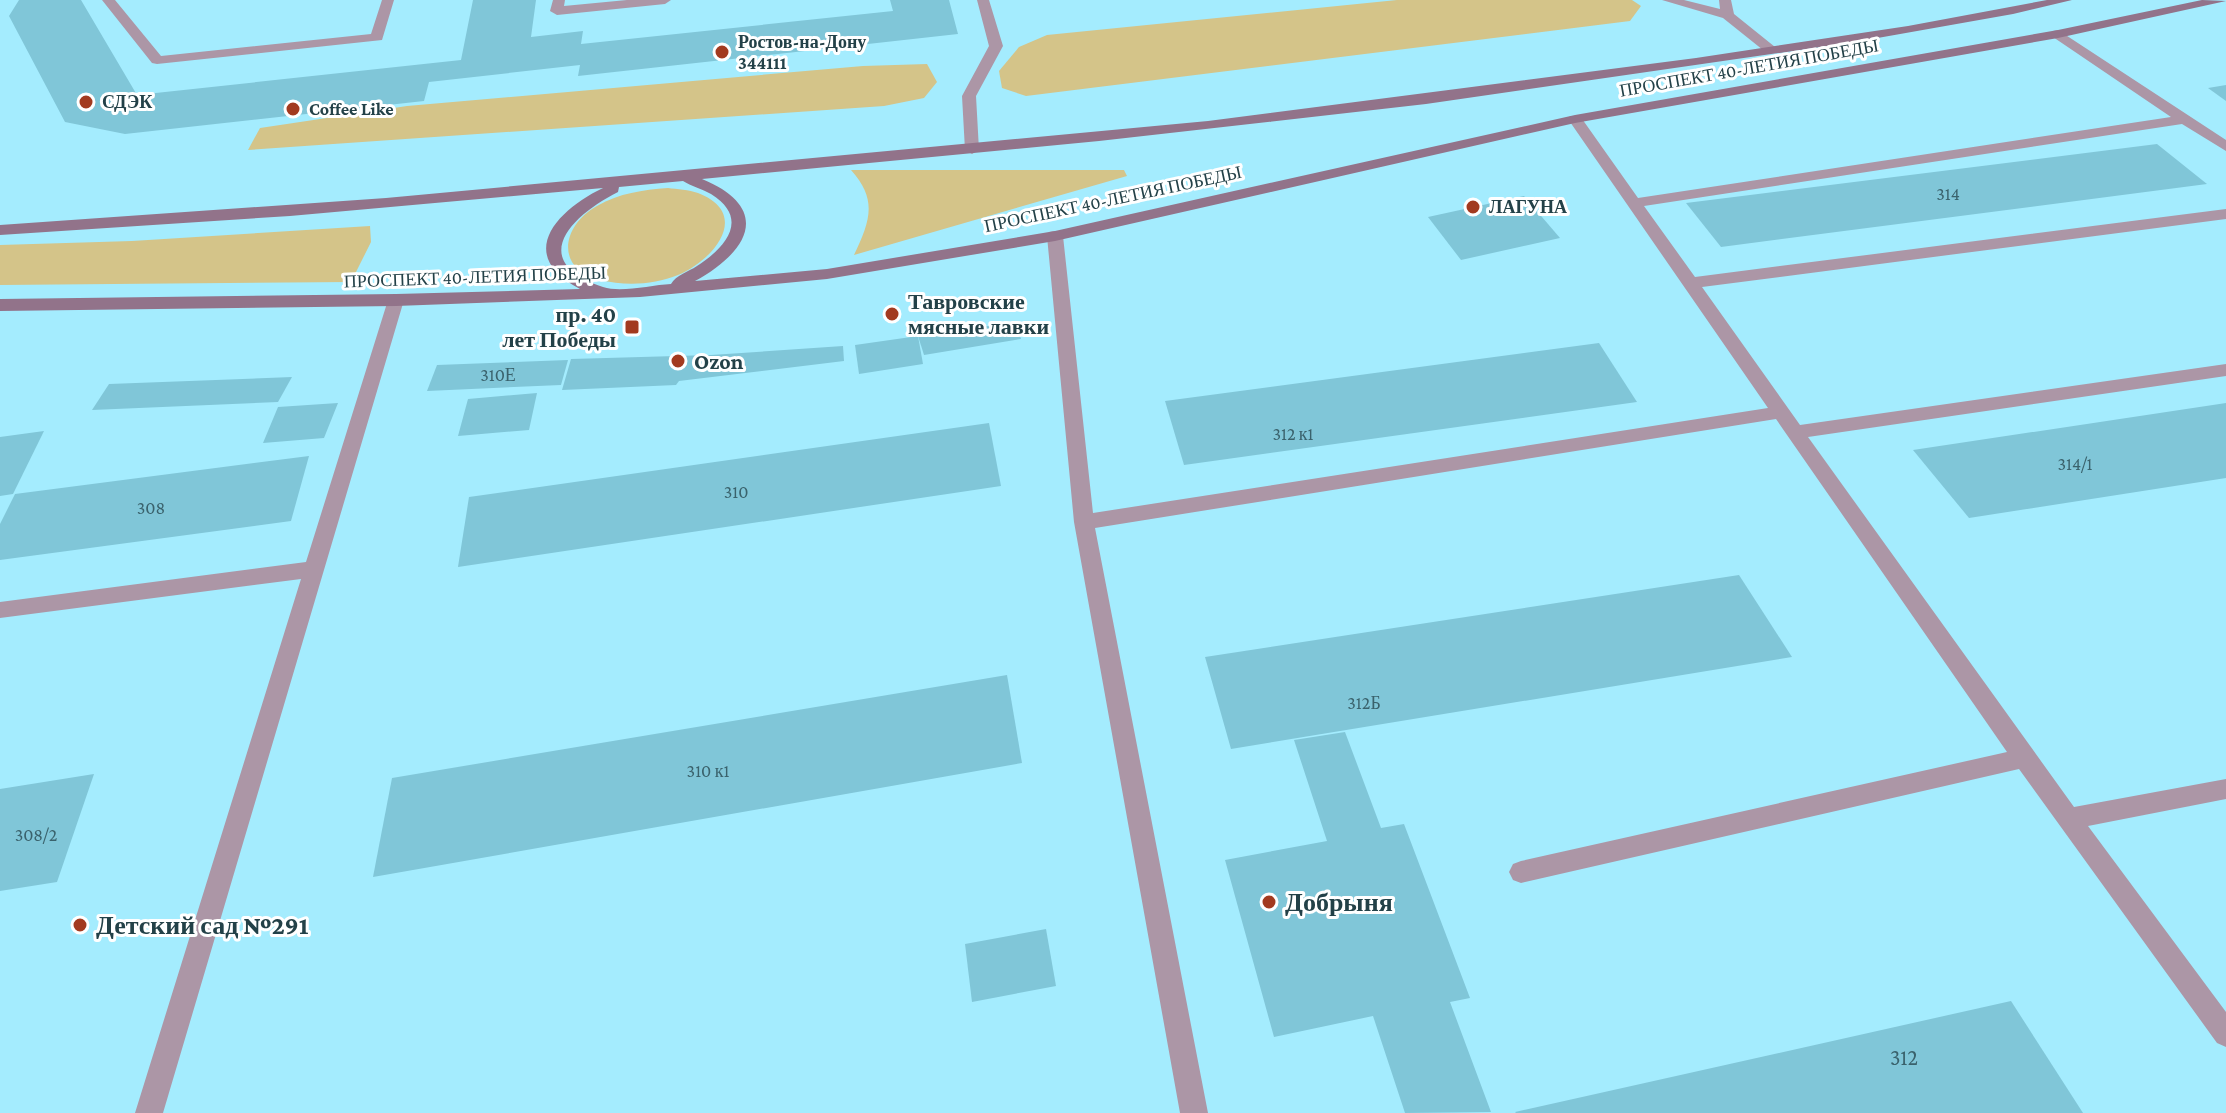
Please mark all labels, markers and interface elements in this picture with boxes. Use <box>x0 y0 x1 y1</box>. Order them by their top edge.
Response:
place label: Ростов-на-Дону 344111 <box>738 32 866 73</box>
street label: ПРОСПЕКТ 40-ЛЕТИЯ ПОБЕДЫ <box>1618 35 1880 101</box>
marker: Ростов-на-Дону 344111 <box>713 43 731 61</box>
place label: СДЭК <box>102 92 152 112</box>
marker: СДЭК <box>77 93 95 111</box>
place label: Coffee Like <box>309 99 394 119</box>
marker: Coffee Like <box>284 100 302 118</box>
street label: ПРОСПЕКТ 40-ЛЕТИЯ ПОБЕДЫ <box>982 162 1244 236</box>
house number: 314 <box>1936 184 1960 204</box>
place label: ЛАГУНА <box>1489 197 1567 217</box>
marker: ЛАГУНА <box>1464 198 1482 216</box>
street label: ПРОСПЕКТ 40-ЛЕТИЯ ПОБЕДЫ <box>343 262 607 292</box>
place label: Тавровские мясные лавки <box>908 289 1049 339</box>
place label: пр. 40 лет Победы <box>502 302 616 352</box>
marker: Тавровские мясные лавки <box>883 305 901 323</box>
marker: пр. 40 лет Победы <box>623 318 641 336</box>
place label: Ozon <box>694 349 744 374</box>
marker: Ozon <box>669 352 687 370</box>
house number: 310Е <box>480 365 516 385</box>
house number: 312 к1 <box>1272 424 1314 444</box>
house number: 314/1 <box>2057 454 2093 474</box>
house number: 310 <box>724 482 748 502</box>
house number: 308 <box>137 498 165 518</box>
house number: 312Б <box>1347 693 1381 713</box>
house number: 310 к1 <box>687 761 729 781</box>
house number: 308/2 <box>15 825 57 845</box>
place label: Добрыня <box>1285 888 1393 917</box>
marker: Добрыня <box>1260 893 1278 911</box>
place label: Детский сад №291 <box>96 911 309 940</box>
marker: Детский сад №291 <box>71 916 89 934</box>
house number: 312 <box>1890 1045 1918 1070</box>

